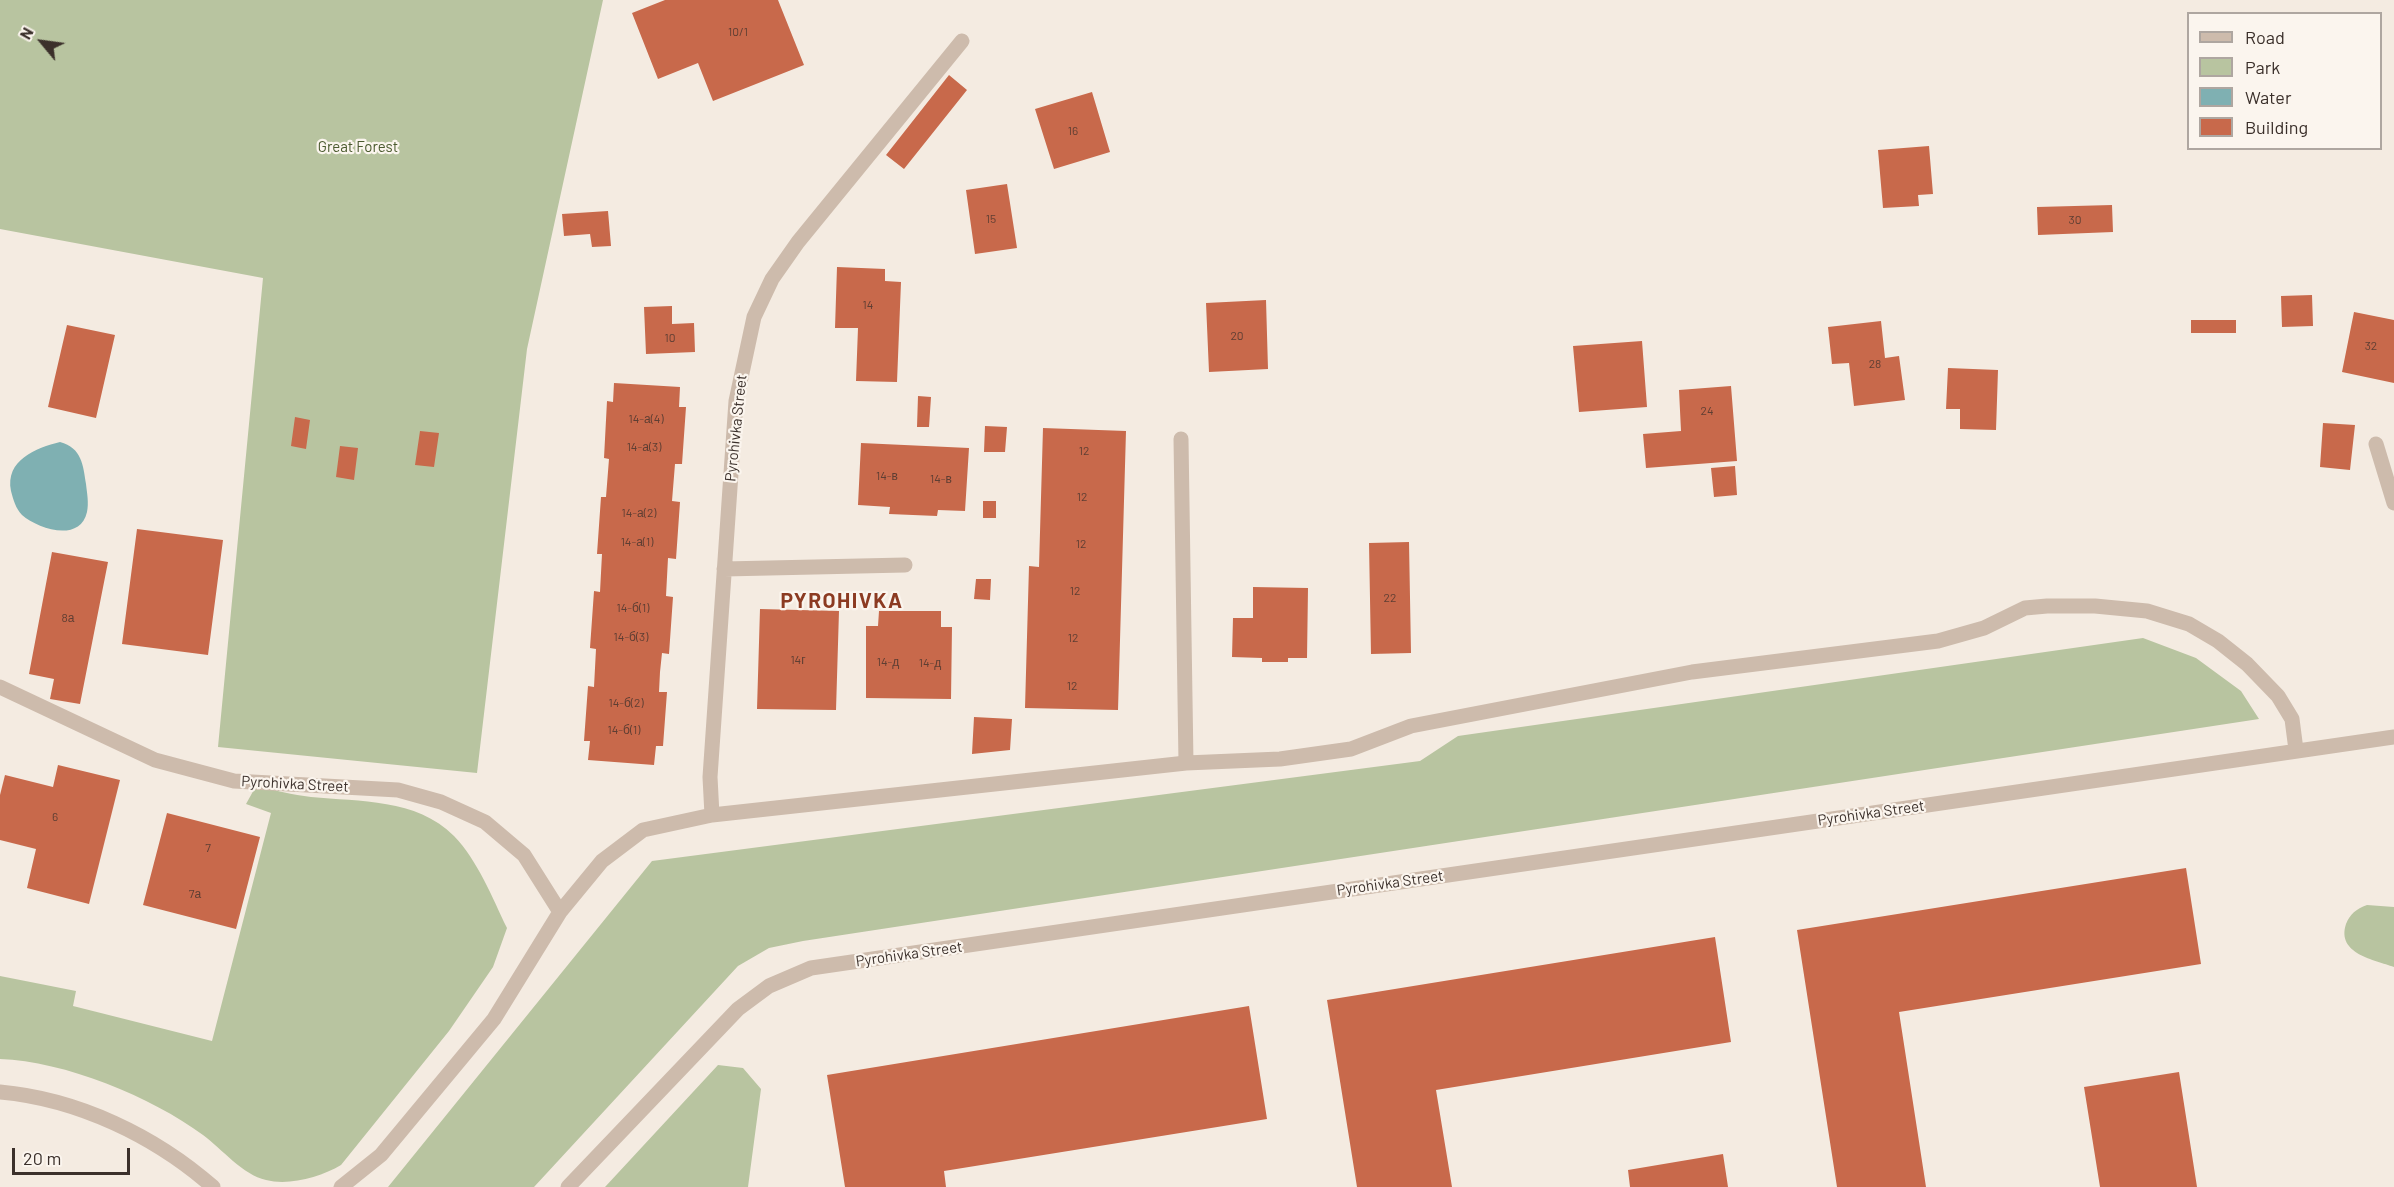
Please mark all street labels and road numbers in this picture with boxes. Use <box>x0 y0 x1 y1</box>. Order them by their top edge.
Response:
street label: Pyrohivka Street <box>721 374 751 482</box>
street label: Pyrohivka Street <box>241 772 349 796</box>
street label: Pyrohivka Street <box>1817 797 1925 829</box>
street label: Pyrohivka Street <box>1336 867 1444 899</box>
street label: Pyrohivka Street <box>855 938 963 970</box>

